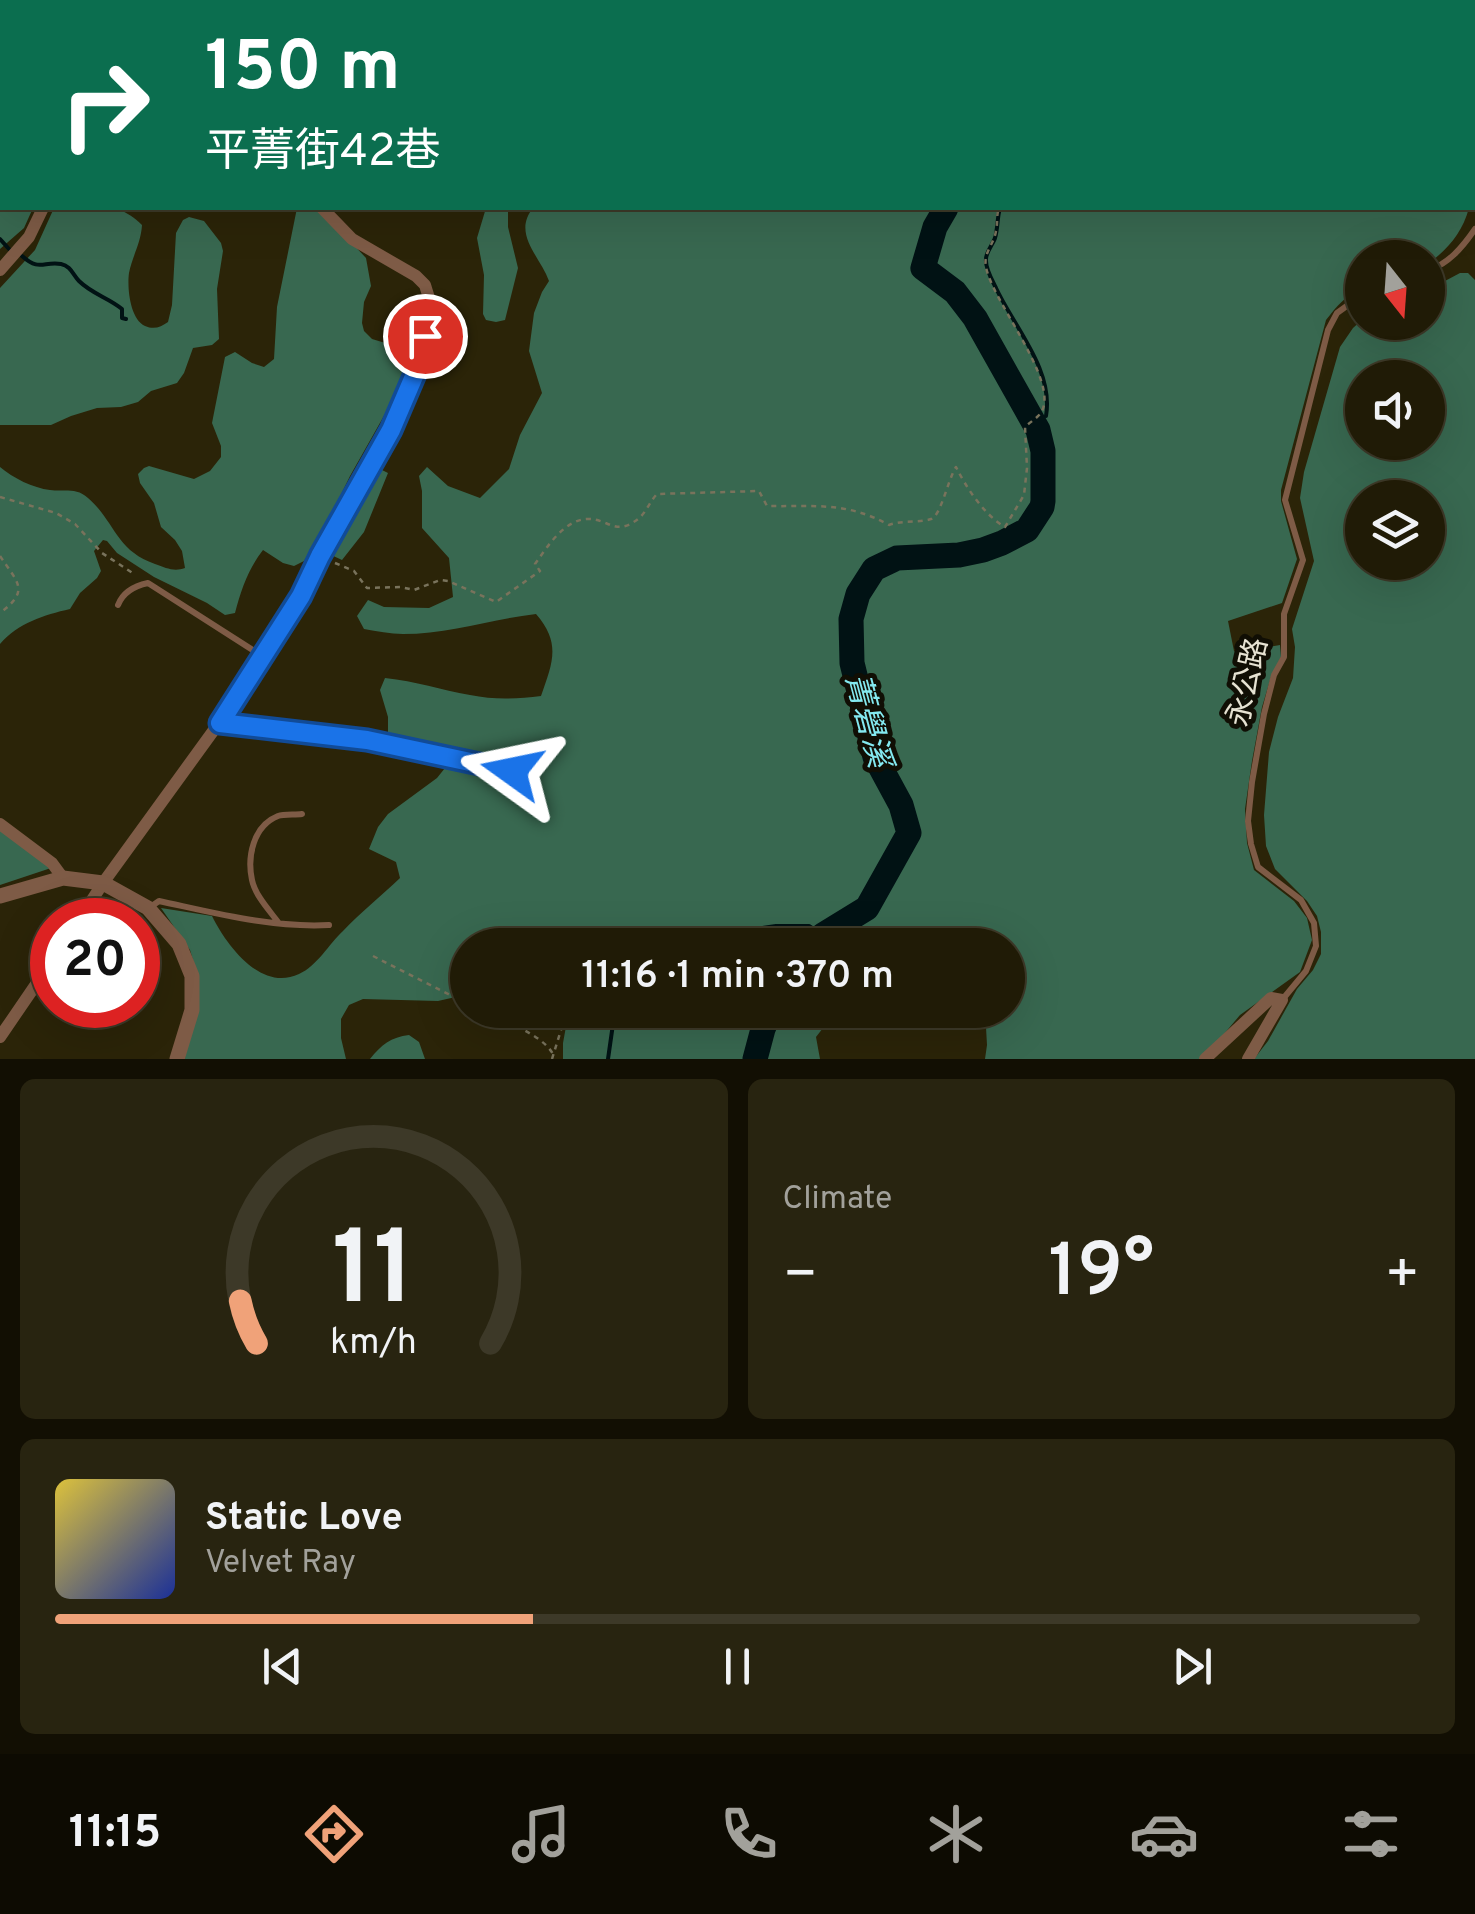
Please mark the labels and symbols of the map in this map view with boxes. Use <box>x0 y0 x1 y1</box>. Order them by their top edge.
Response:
north arrow <box>1345 240 1445 340</box>
pin <box>383 294 468 379</box>
street label: 永公路 <box>1221 635 1278 731</box>
water label: 菁礐溪 <box>834 669 899 776</box>
position arrow <box>460 719 564 823</box>
speed limit sign: 20 <box>30 898 160 1028</box>

